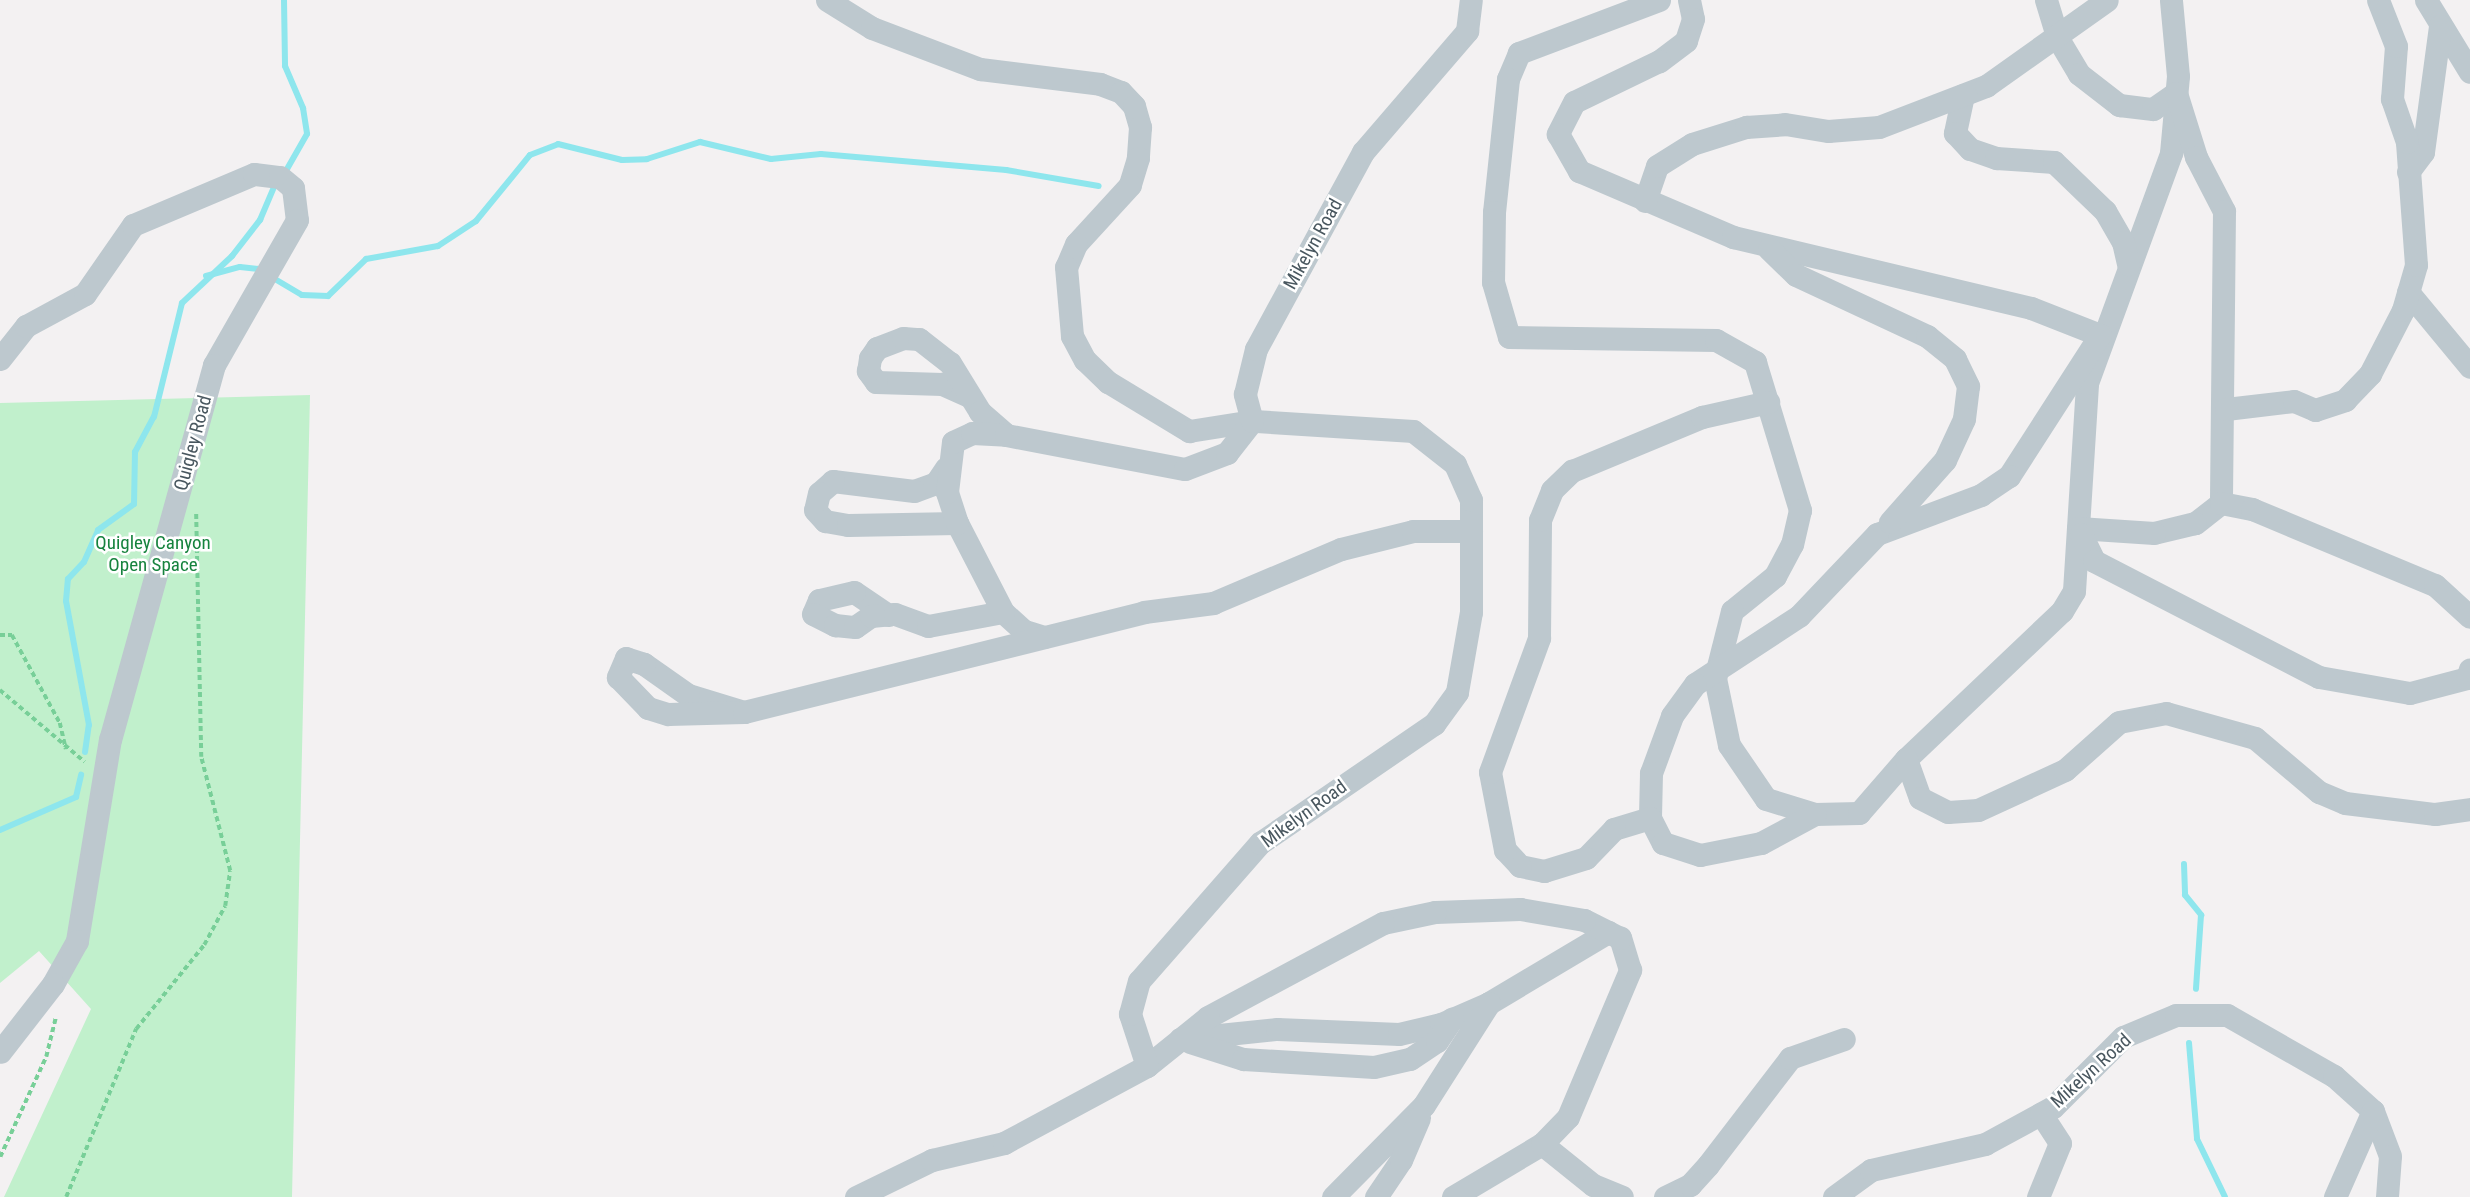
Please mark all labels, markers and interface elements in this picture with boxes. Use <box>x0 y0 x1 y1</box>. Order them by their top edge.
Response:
street label: Mikelyn Road <box>1279 195 1347 293</box>
street label: Quigley Road <box>169 393 217 493</box>
park label: Quigley Canyon Open Space <box>95 532 211 576</box>
street label: Mikelyn Road <box>1257 775 1351 853</box>
street label: Mikelyn Road <box>2046 1029 2136 1113</box>

